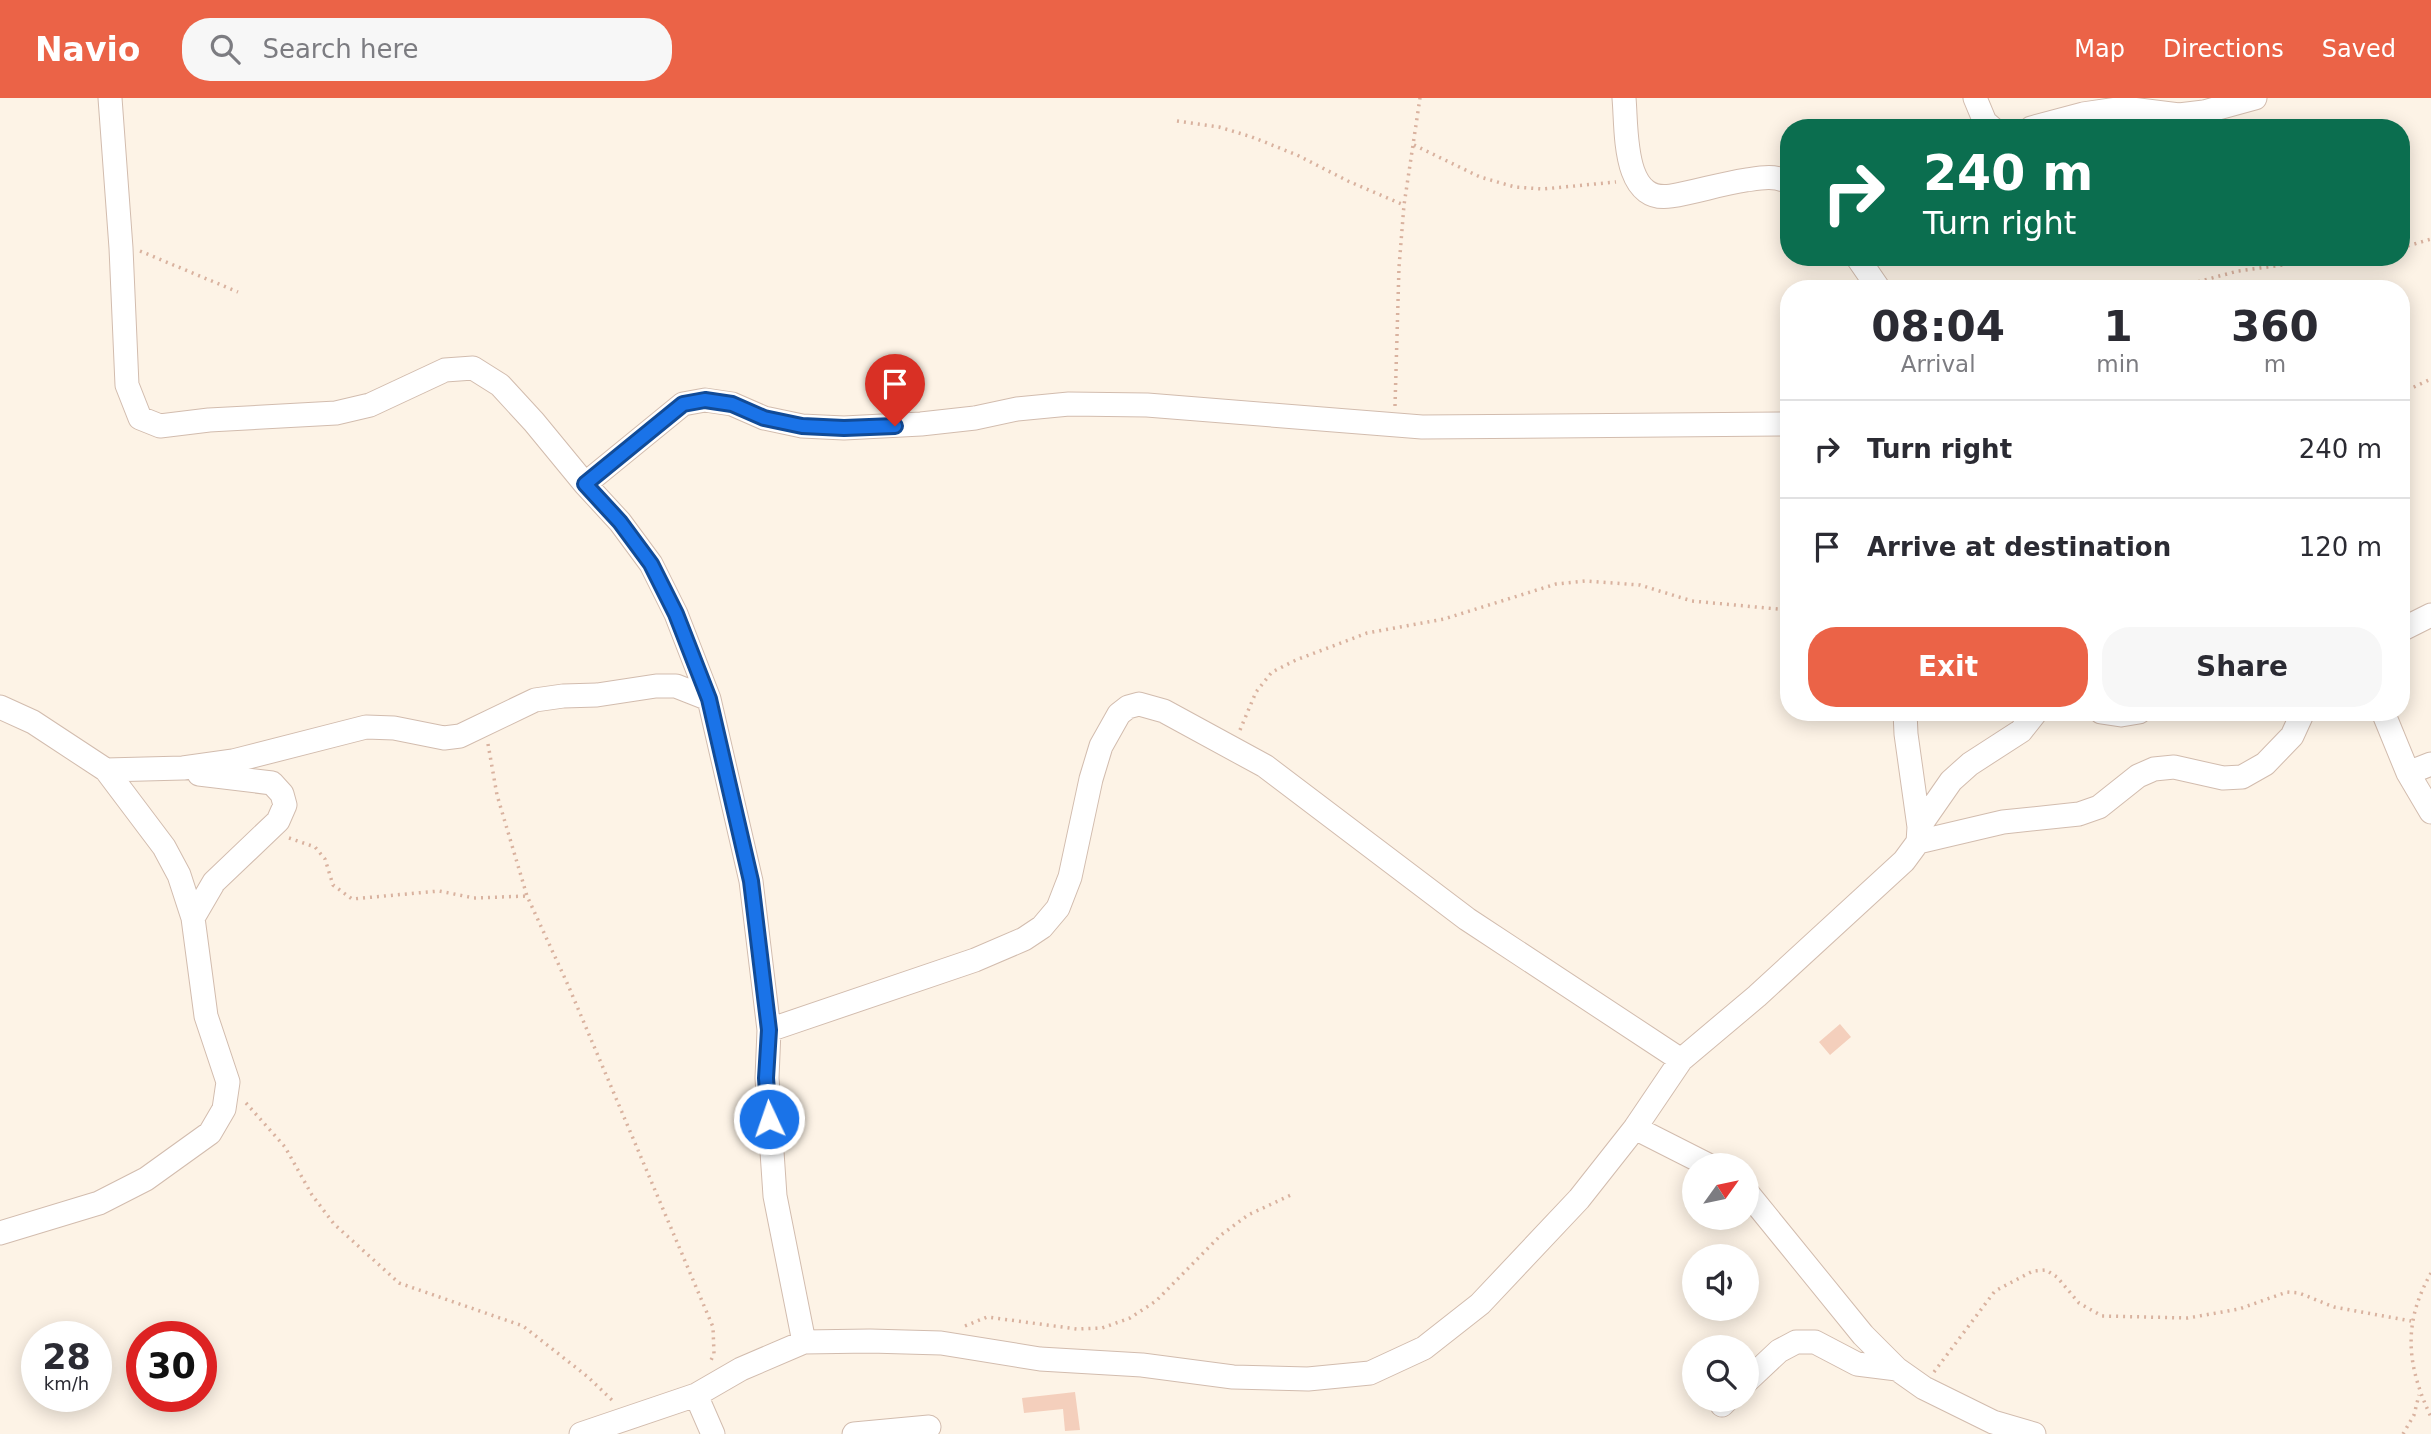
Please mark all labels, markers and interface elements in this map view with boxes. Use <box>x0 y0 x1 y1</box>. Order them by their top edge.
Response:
search box <box>182 18 672 81</box>
text: Navio <box>35 30 140 69</box>
icon: search <box>206 30 244 68</box>
text: Search here <box>262 34 419 64</box>
text: Map <box>2074 35 2125 63</box>
text: Directions <box>2163 35 2284 63</box>
text: Saved <box>2322 35 2396 63</box>
text: 240 m <box>1923 145 2093 202</box>
icon: right <box>1808 147 1899 238</box>
text: Turn right <box>1923 204 2076 242</box>
text: 08:04 <box>1871 302 2005 351</box>
text: 1 <box>2103 302 2133 351</box>
text: 360 <box>2231 302 2319 351</box>
text: Arrival <box>1901 351 1976 377</box>
text: min <box>2096 351 2140 377</box>
text: m <box>2264 351 2286 377</box>
pin <box>865 354 925 426</box>
icon: arrive <box>876 365 914 403</box>
icon: right <box>1808 430 1846 468</box>
text: Turn right <box>1867 434 2012 464</box>
text: 240 m <box>2299 434 2382 464</box>
icon: arrive <box>1808 528 1846 566</box>
text: Arrive at destination <box>1867 532 2171 562</box>
text: 120 m <box>2299 532 2382 562</box>
button: Exit <box>1808 627 2088 707</box>
button: Share <box>2102 627 2382 707</box>
position arrow <box>732 1082 806 1156</box>
north arrow <box>1682 1153 1759 1230</box>
map controls <box>1682 1153 1759 1412</box>
button: sound <box>1682 1244 1759 1321</box>
speed limit sign: 30 <box>126 1321 217 1412</box>
button: search <box>1682 1335 1759 1412</box>
text: 28 <box>42 1337 91 1377</box>
text: km/h <box>44 1373 89 1394</box>

